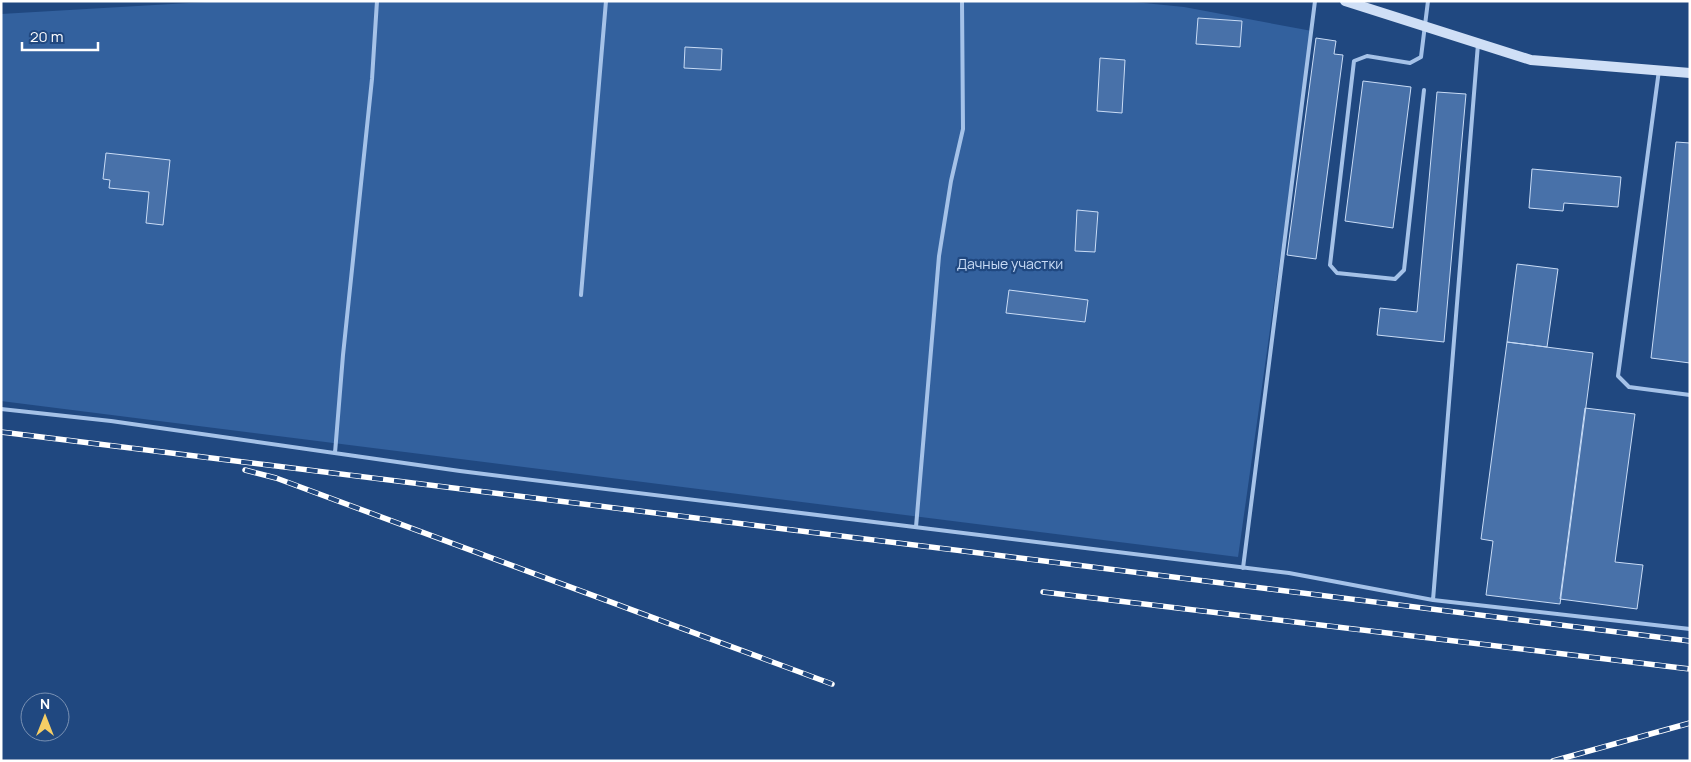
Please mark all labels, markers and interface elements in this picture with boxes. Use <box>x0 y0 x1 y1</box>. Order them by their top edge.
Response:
scale bar <box>22 20 99 52</box>
text: 20 m <box>30 26 63 47</box>
park label: Дачные участки <box>957 254 1063 273</box>
north arrow <box>20 692 70 742</box>
text: N <box>40 694 50 713</box>

